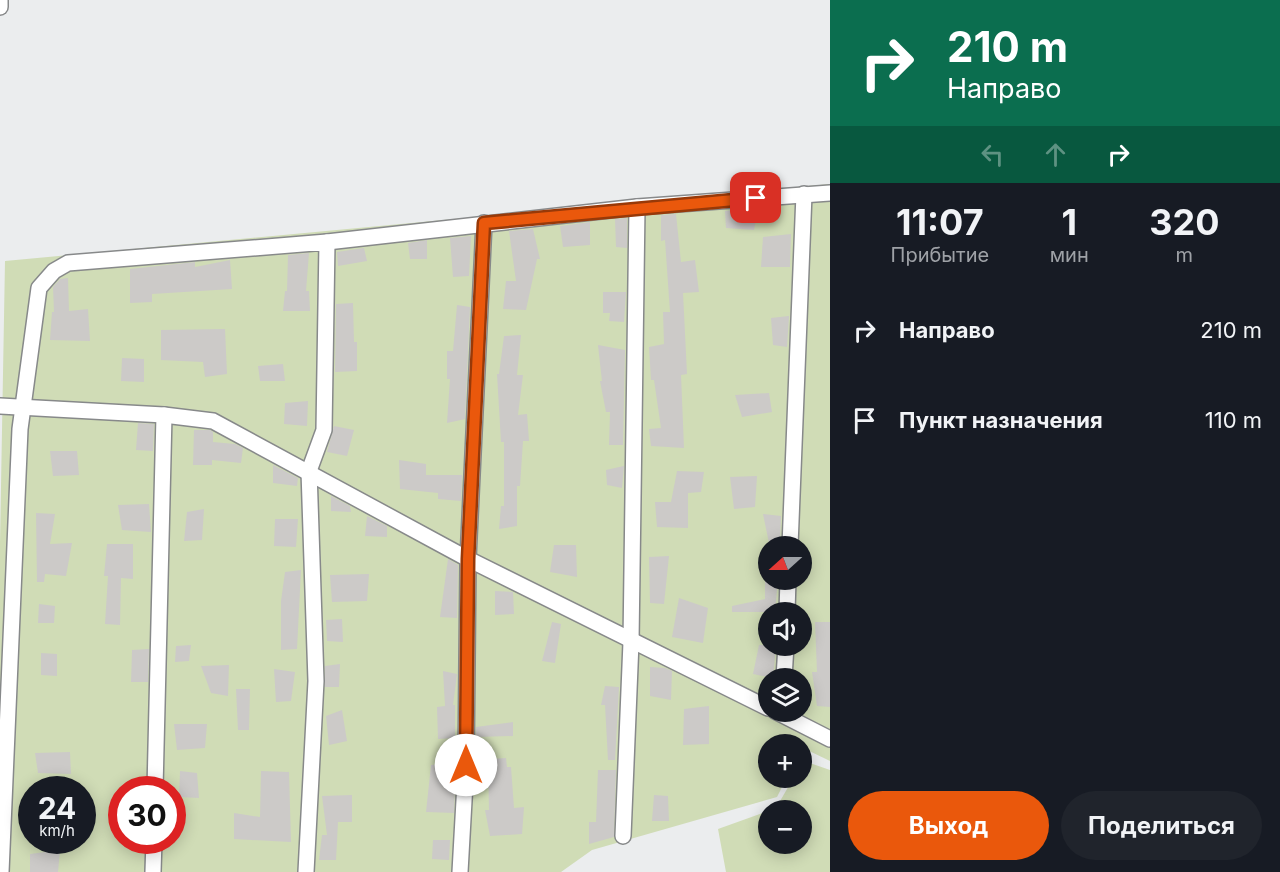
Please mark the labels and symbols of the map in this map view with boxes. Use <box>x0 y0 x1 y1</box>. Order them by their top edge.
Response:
pin <box>730 172 781 223</box>
north arrow <box>758 536 812 590</box>
position arrow <box>434 733 498 797</box>
speed limit sign: 30 <box>108 776 186 854</box>

